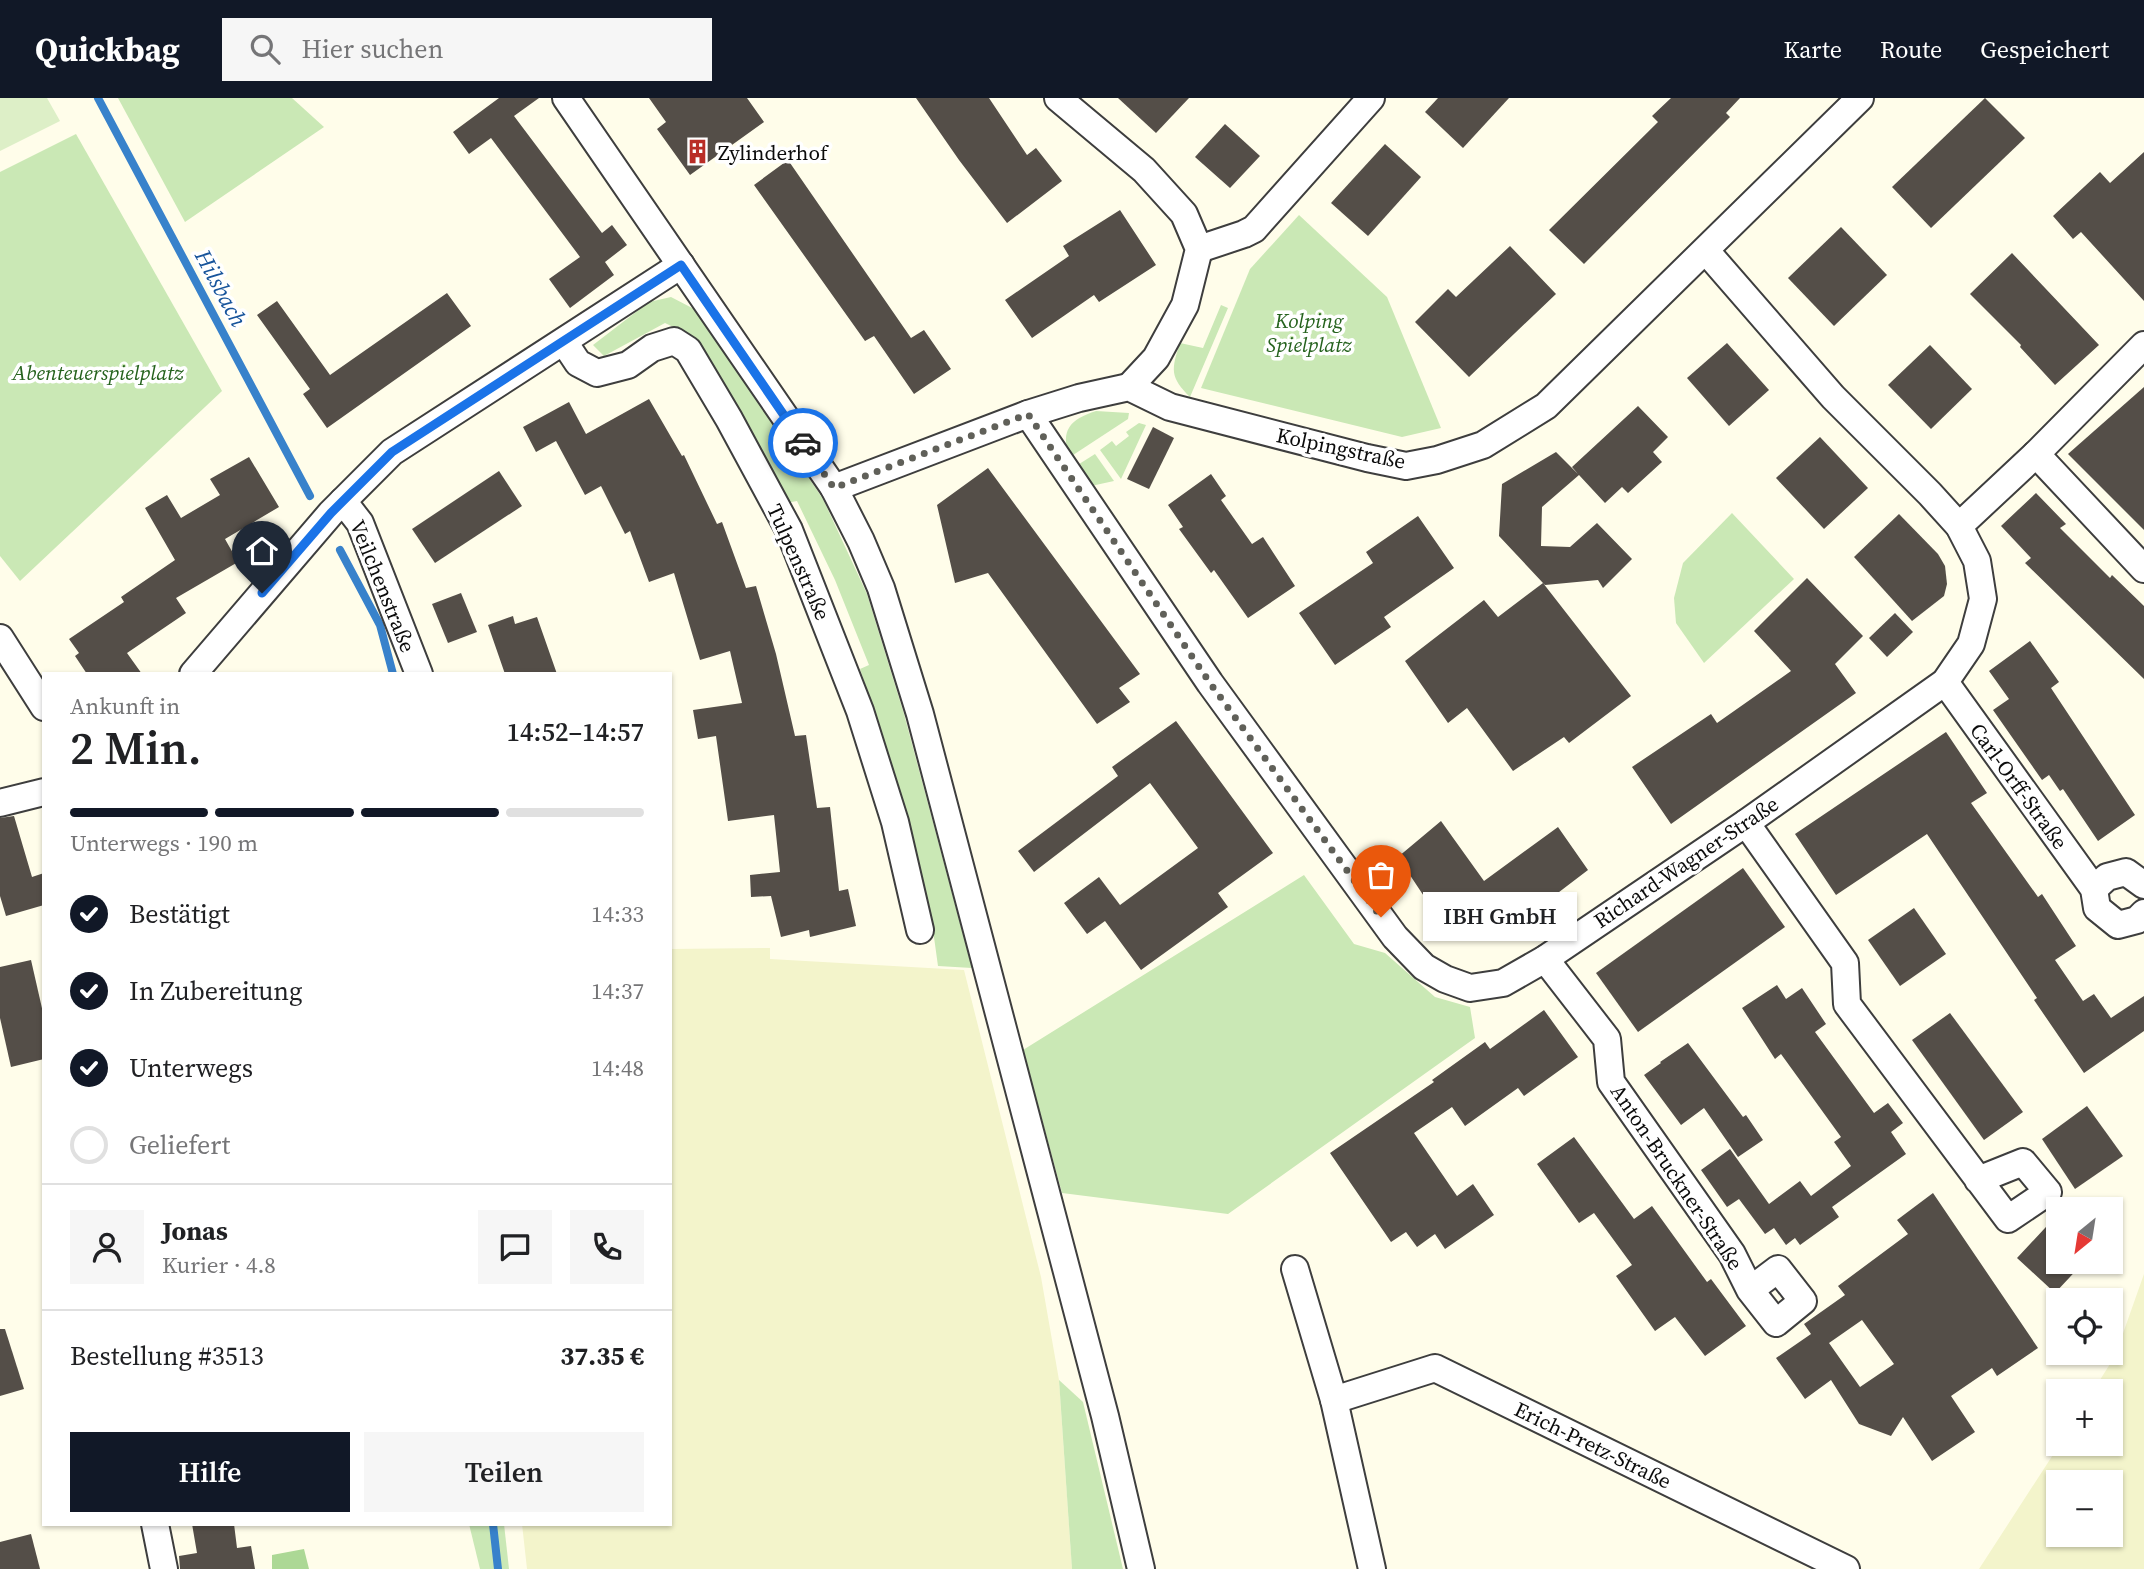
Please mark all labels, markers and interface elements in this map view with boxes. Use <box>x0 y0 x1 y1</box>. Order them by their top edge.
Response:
search box <box>222 18 712 81</box>
text: Quickbag <box>35 27 180 72</box>
icon: search <box>246 30 284 68</box>
text: Hier suchen <box>302 31 443 67</box>
text: Karte <box>1783 33 1842 66</box>
text: Route <box>1880 33 1942 66</box>
text: Gespeichert <box>1980 33 2109 66</box>
building icon: Zylinderhof <box>684 138 712 166</box>
place label: Zylinderhof <box>718 138 829 167</box>
water label: Hilsbach <box>187 243 255 333</box>
park label: Kolping Spielplatz <box>1266 306 1353 359</box>
park label: Abenteuerspielplatz <box>11 358 185 387</box>
courier <box>768 408 838 478</box>
street label: Kolpingstraße <box>1274 420 1408 476</box>
icon: car <box>784 424 822 462</box>
street label: Tulpenstraße <box>760 499 838 625</box>
street label: Veilchenstraße <box>343 515 423 657</box>
pin <box>232 521 292 593</box>
icon: home <box>243 532 281 570</box>
text: Ankunft in <box>70 690 180 722</box>
text: 14:52–14:57 <box>507 714 644 750</box>
text: 2 Min. <box>70 716 202 779</box>
street label: Carl-Orff-Straße <box>1963 717 2075 855</box>
street label: Richard-Wagner-Straße <box>1588 789 1784 935</box>
text: Unterwegs · 190 m <box>70 827 258 859</box>
pin <box>1351 845 1411 917</box>
icon: bag <box>1362 856 1400 894</box>
callout: IBH GmbH <box>1423 892 1577 942</box>
icon: check <box>70 895 108 933</box>
text: Bestätigt <box>129 896 230 932</box>
text: 14:33 <box>591 898 644 930</box>
text: IBH GmbH <box>1443 900 1557 932</box>
icon: check <box>70 972 108 1010</box>
text: In Zubereitung <box>129 973 303 1009</box>
text: 14:37 <box>591 975 644 1007</box>
icon: check <box>70 1049 108 1087</box>
text: Unterwegs <box>129 1050 253 1086</box>
text: 14:48 <box>591 1052 644 1084</box>
street label: Anton-Bruckner-Straße <box>1604 1079 1750 1275</box>
text: Geliefert <box>129 1127 230 1163</box>
north arrow <box>2046 1197 2123 1274</box>
map controls <box>2046 1197 2123 1547</box>
button: person <box>70 1210 144 1284</box>
button: chat <box>478 1210 552 1284</box>
button: phone <box>570 1210 644 1284</box>
text: Jonas <box>162 1213 228 1249</box>
text: Kurier · 4.8 <box>162 1249 276 1281</box>
button: locate <box>2046 1288 2123 1365</box>
text: Bestellung #3513 <box>70 1338 264 1374</box>
text: 37.35 € <box>560 1338 644 1374</box>
button: + <box>2046 1379 2123 1456</box>
street label: Erich-Pretz-Straße <box>1510 1394 1676 1496</box>
button: Hilfe <box>70 1432 350 1512</box>
button: Teilen <box>364 1432 644 1512</box>
button: − <box>2046 1470 2123 1547</box>

